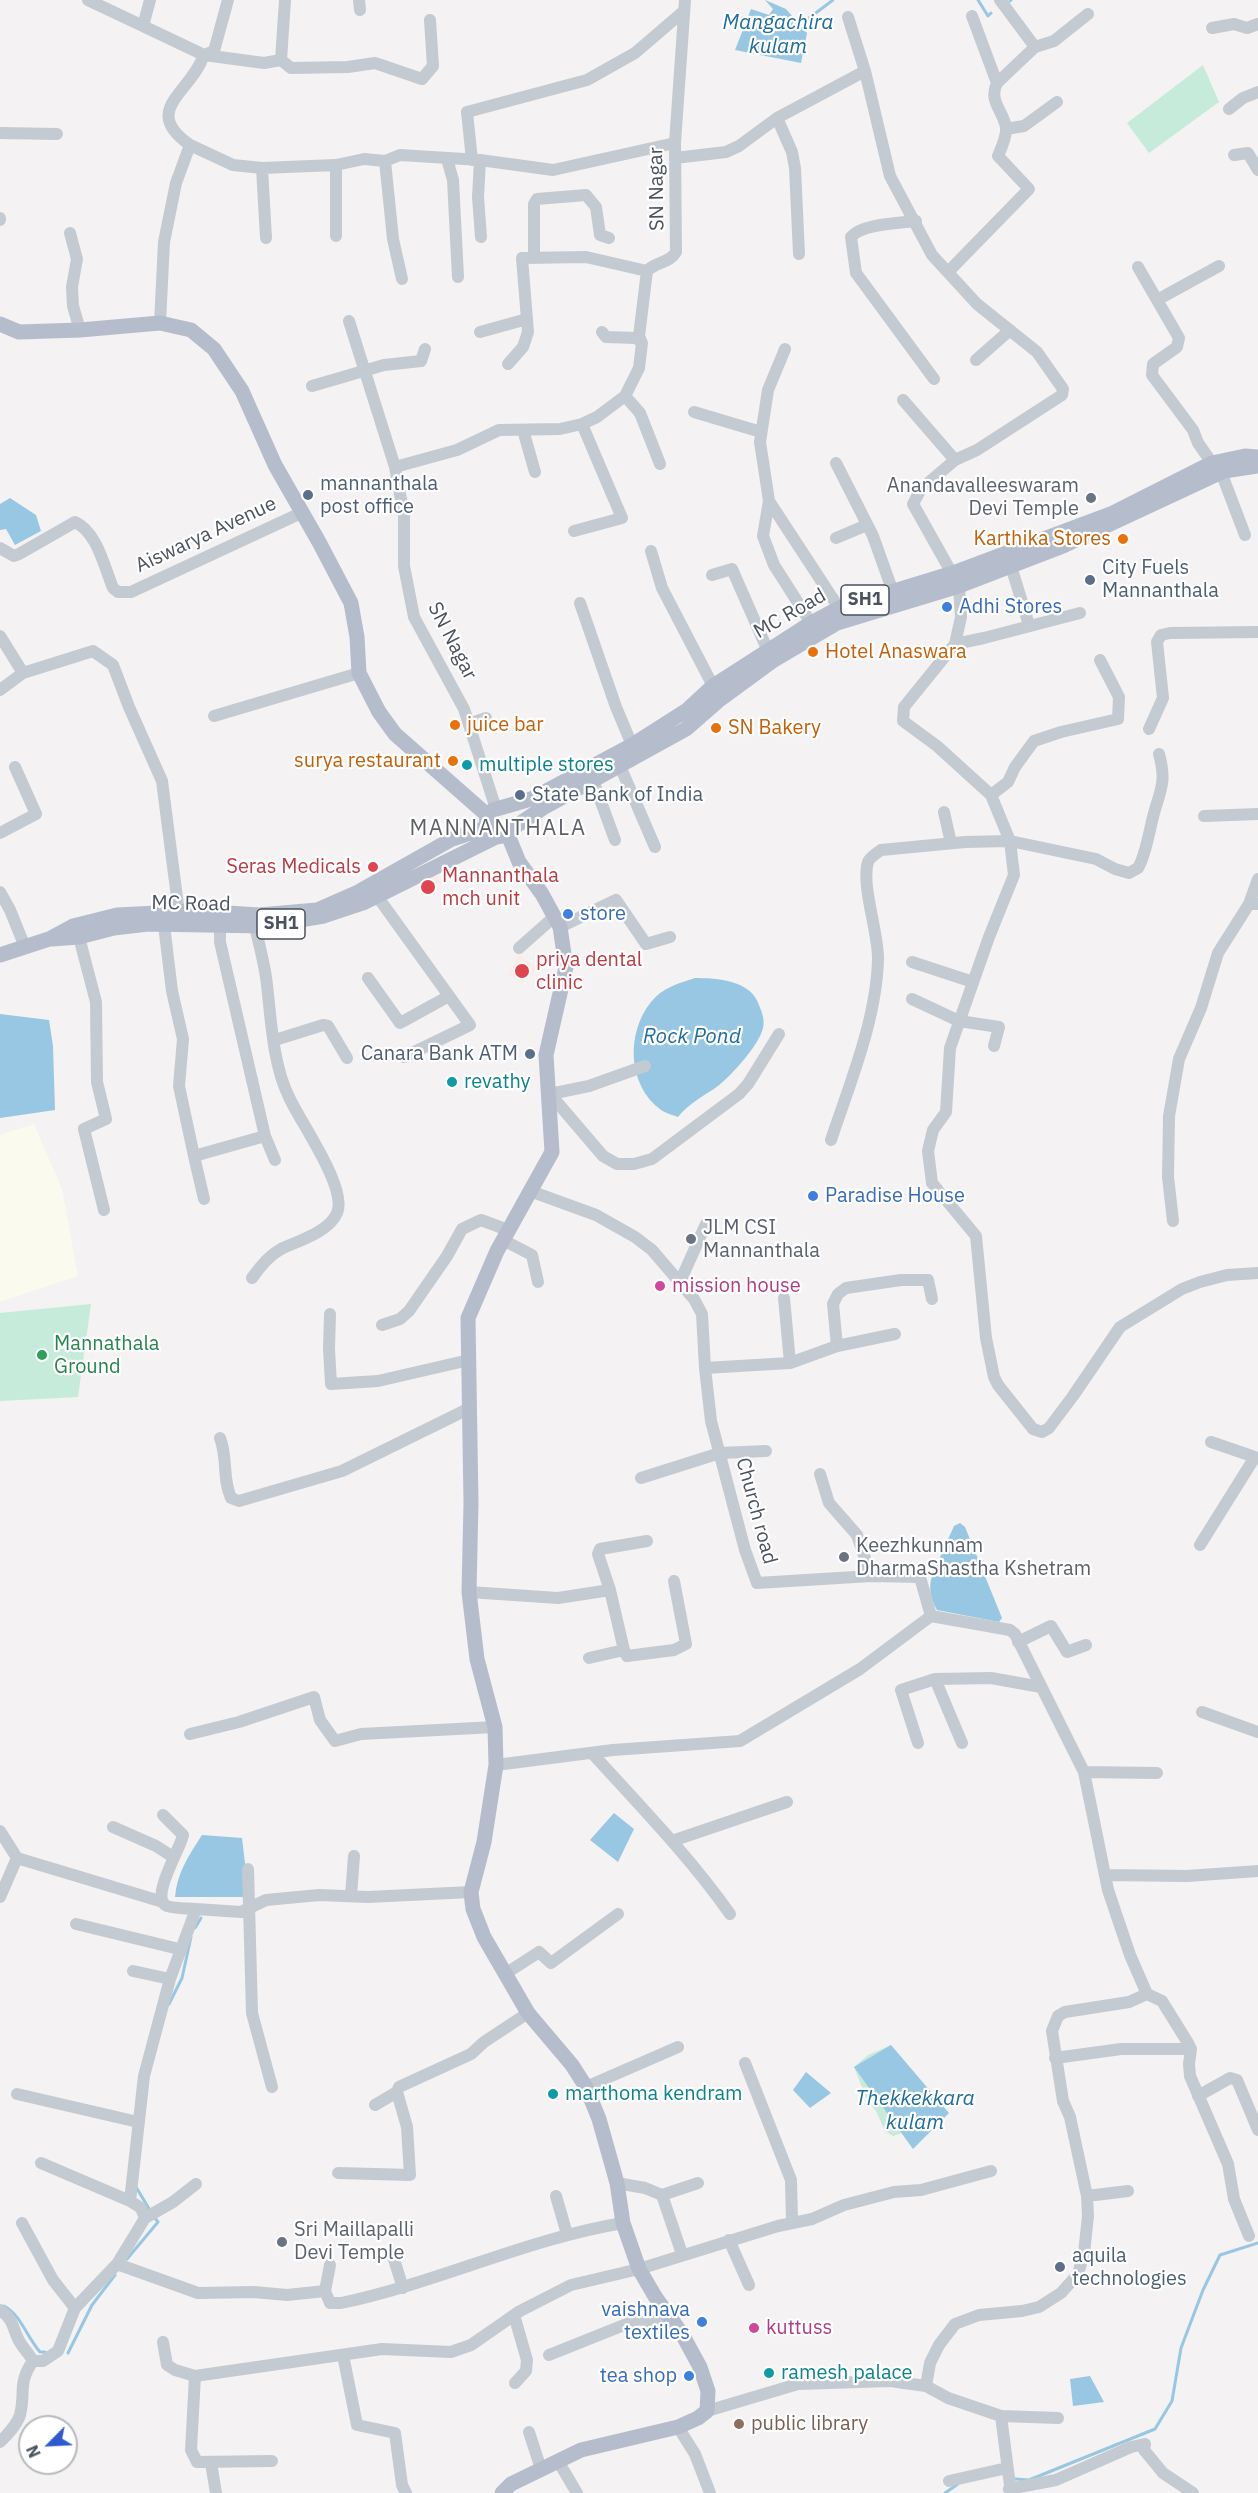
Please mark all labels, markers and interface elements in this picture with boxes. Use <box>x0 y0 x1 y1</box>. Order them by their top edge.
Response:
water label: Mangachira kulam <box>723 10 833 60</box>
street label: SN Nagar <box>644 147 670 231</box>
place label: mannanthala post office <box>320 472 438 519</box>
place label: Anandavalleeswaram Devi Temple <box>887 474 1079 521</box>
marker: mannanthala post office <box>301 488 315 502</box>
marker: Anandavalleeswaram Devi Temple <box>1084 491 1098 505</box>
street label: Aiswarya Avenue <box>132 492 280 578</box>
place label: Karthika Stores <box>974 527 1111 551</box>
marker: Karthika Stores <box>1116 532 1130 546</box>
place label: City Fuels Mannanthala <box>1102 556 1219 603</box>
marker: City Fuels Mannanthala <box>1083 573 1097 587</box>
street label: MC Road <box>750 584 830 644</box>
road number: SH1 <box>841 585 889 615</box>
place label: Adhi Stores <box>959 595 1062 619</box>
street label: SN Nagar <box>422 598 482 684</box>
marker: Adhi Stores <box>940 600 954 614</box>
place label: Hotel Anaswara <box>825 640 967 664</box>
marker: Hotel Anaswara <box>806 645 820 659</box>
place label: juice bar <box>467 713 544 737</box>
place label: SN Bakery <box>728 716 821 740</box>
marker: juice bar <box>448 718 462 732</box>
marker: SN Bakery <box>709 721 723 735</box>
place label: surya restaurant <box>294 749 441 773</box>
place label: multiple stores <box>479 753 614 777</box>
marker: surya restaurant <box>446 754 460 768</box>
marker: multiple stores <box>460 758 474 772</box>
place label: State Bank of India <box>532 783 703 807</box>
marker: State Bank of India <box>513 788 527 802</box>
district label: MANNANTHALA <box>409 816 587 842</box>
place label: Seras Medicals <box>226 855 361 879</box>
marker: Seras Medicals <box>366 860 380 874</box>
place label: Mannanthala mch unit <box>442 864 559 911</box>
marker: Mannanthala mch unit <box>419 878 437 896</box>
street label: MC Road <box>151 891 231 917</box>
place label: store <box>580 902 626 926</box>
marker: store <box>561 907 575 921</box>
road number: SH1 <box>257 909 305 939</box>
place label: priya dental clinic <box>536 948 642 995</box>
marker: priya dental clinic <box>513 962 531 980</box>
water label: Rock Pond <box>643 1024 741 1050</box>
place label: Canara Bank ATM <box>361 1042 518 1066</box>
marker: Canara Bank ATM <box>523 1047 537 1061</box>
place label: revathy <box>464 1070 531 1094</box>
marker: revathy <box>445 1075 459 1089</box>
place label: Paradise House <box>825 1184 965 1208</box>
marker: Paradise House <box>806 1189 820 1203</box>
place label: JLM CSI Mannanthala <box>703 1216 820 1263</box>
marker: JLM CSI Mannanthala <box>684 1232 698 1246</box>
place label: mission house <box>672 1274 801 1298</box>
marker: mission house <box>653 1279 667 1293</box>
place label: Mannathala Ground <box>54 1332 159 1379</box>
marker: Mannathala Ground <box>35 1348 49 1362</box>
street label: Church road <box>730 1455 782 1567</box>
place label: Keezhkunnam DharmaShastha Kshetram <box>856 1534 1091 1581</box>
marker: Keezhkunnam DharmaShastha Kshetram <box>837 1550 851 1564</box>
place label: marthoma kendram <box>565 2082 743 2106</box>
water label: Thekkekkara kulam <box>855 2086 975 2136</box>
marker: marthoma kendram <box>546 2087 560 2101</box>
place label: Sri Maillapalli Devi Temple <box>294 2218 414 2265</box>
marker: Sri Maillapalli Devi Temple <box>275 2235 289 2249</box>
place label: aquila technologies <box>1072 2244 1187 2291</box>
marker: aquila technologies <box>1053 2260 1067 2274</box>
place label: vaishnava textiles <box>601 2298 690 2345</box>
marker: vaishnava textiles <box>695 2315 709 2329</box>
place label: kuttuss <box>766 2316 832 2340</box>
marker: kuttuss <box>747 2321 761 2335</box>
place label: ramesh palace <box>781 2361 913 2385</box>
place label: tea shop <box>600 2364 677 2388</box>
marker: ramesh palace <box>762 2366 776 2380</box>
marker: tea shop <box>682 2369 696 2383</box>
place label: public library <box>751 2412 868 2436</box>
north arrow <box>18 2415 78 2475</box>
marker: public library <box>732 2417 746 2431</box>
text: N <box>22 2442 45 2461</box>

